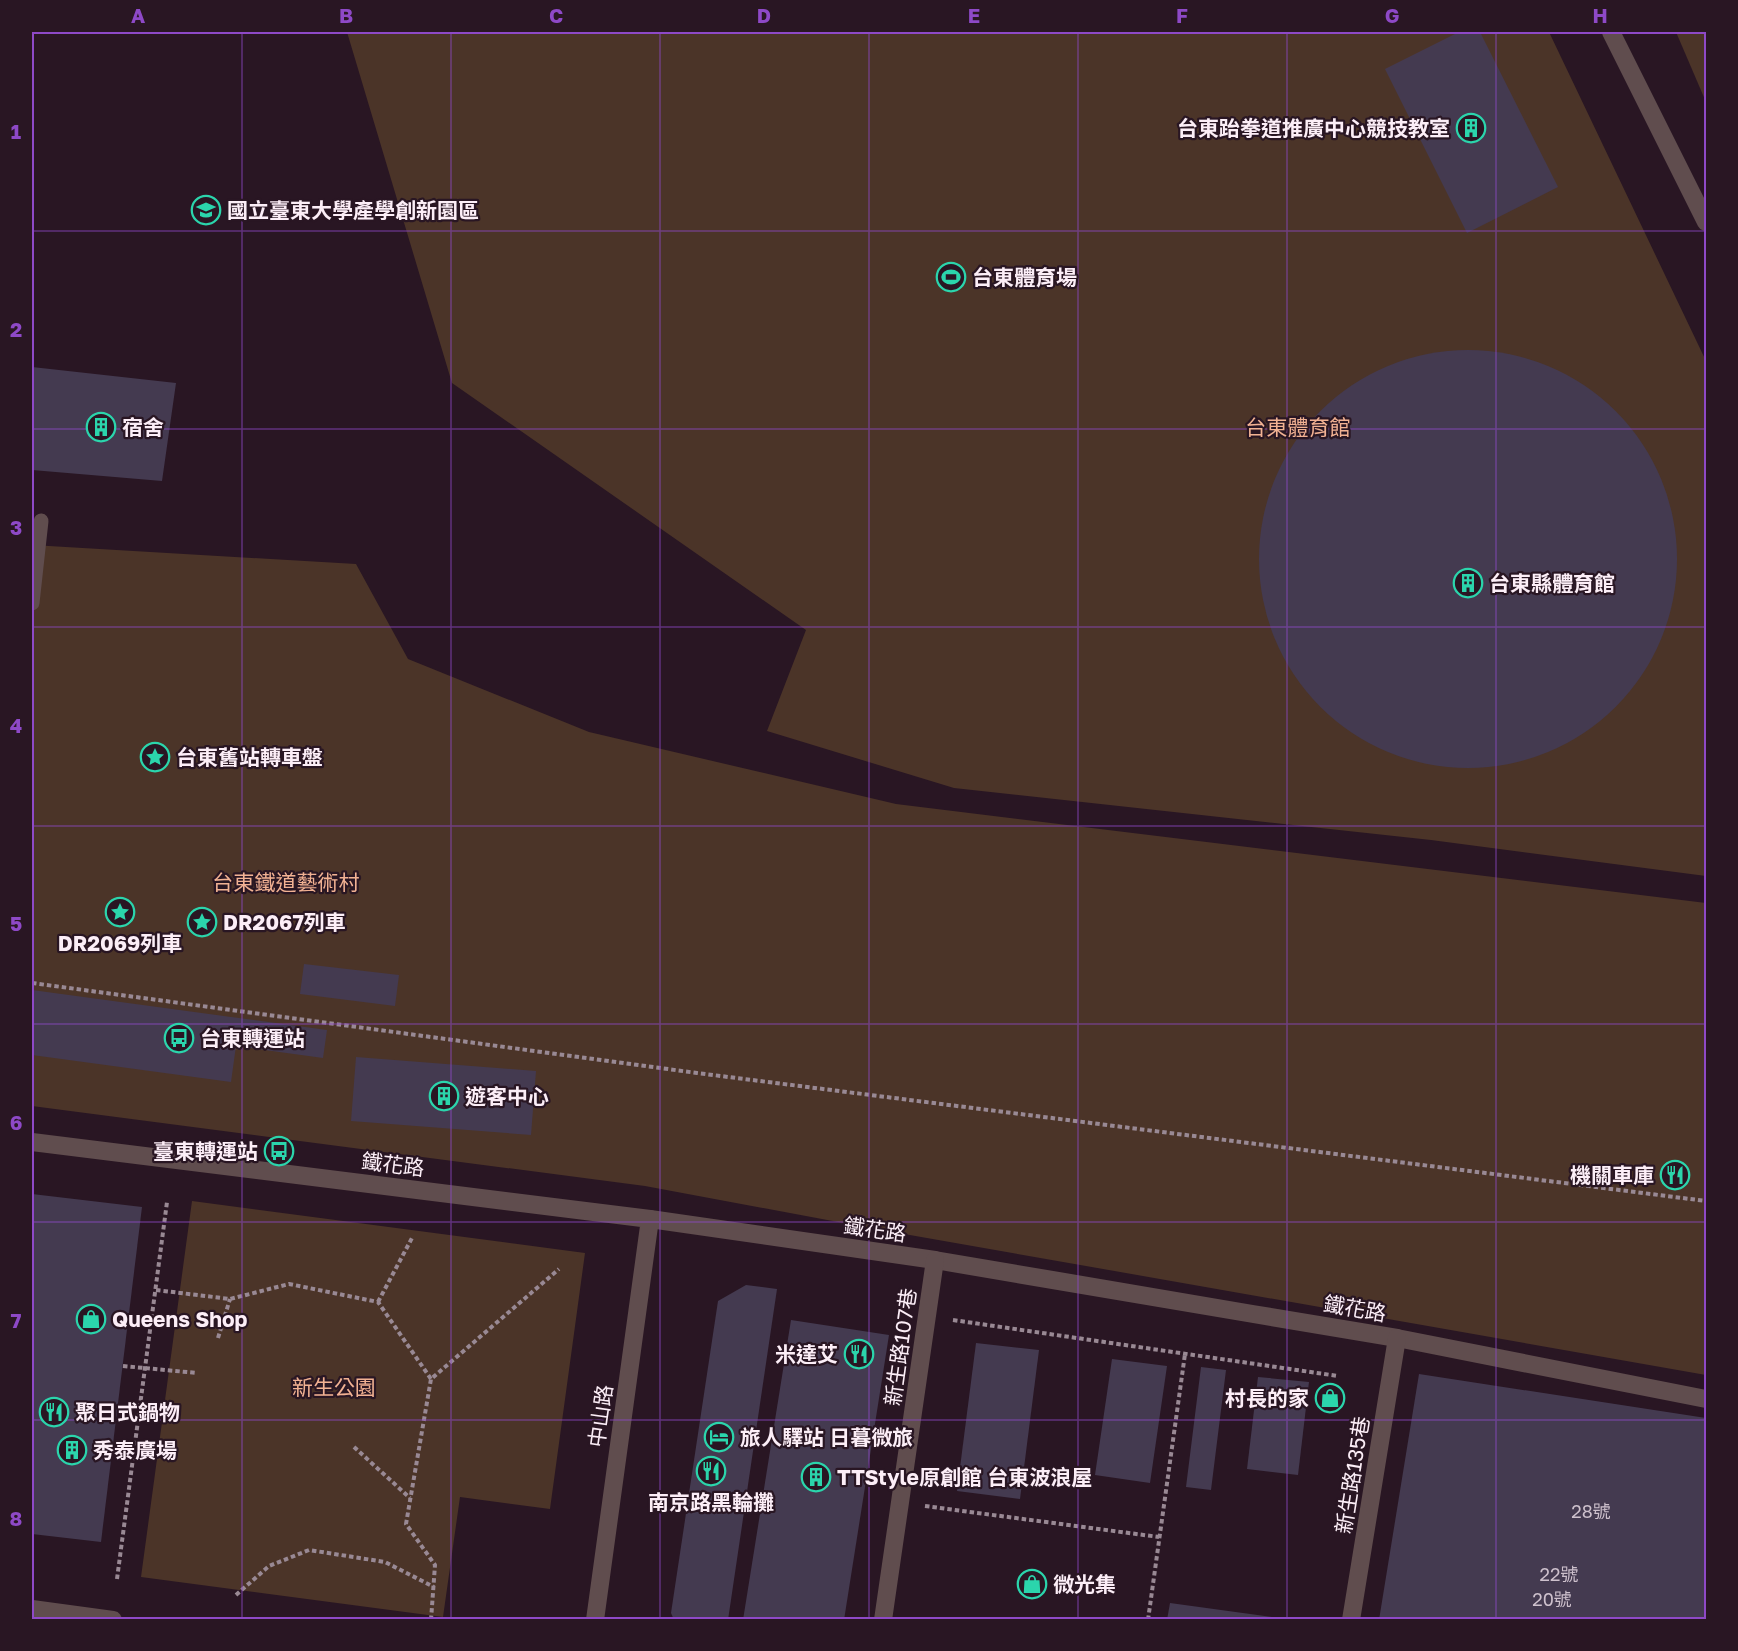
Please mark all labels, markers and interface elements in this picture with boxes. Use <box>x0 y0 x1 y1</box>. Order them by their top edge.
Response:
text: A <box>131 3 145 27</box>
text: B <box>339 3 353 27</box>
text: C <box>549 3 563 27</box>
text: D <box>757 3 771 27</box>
text: E <box>968 3 980 27</box>
text: F <box>1176 3 1188 27</box>
text: G <box>1385 3 1399 27</box>
text: H <box>1592 3 1608 27</box>
building icon: 台東跆拳道推廣中心競技教室 <box>1455 112 1487 144</box>
place label: 台東跆拳道推廣中心競技教室 <box>1177 115 1450 141</box>
text: 1 <box>11 119 21 143</box>
school or university icon: 國立臺東大學產學創新園區 <box>190 194 222 226</box>
place label: 國立臺東大學產學創新園區 <box>227 197 479 223</box>
sports icon: 台東體育場 <box>935 261 967 293</box>
place label: 台東體育場 <box>972 264 1077 290</box>
text: 2 <box>10 317 22 341</box>
building icon: 宿舍 <box>85 411 117 443</box>
place label: 宿舍 <box>122 414 164 440</box>
park label: 台東體育館 <box>1246 414 1351 440</box>
text: 3 <box>10 515 22 539</box>
building icon: 台東縣體育館 <box>1452 567 1484 599</box>
place label: 台東縣體育館 <box>1489 570 1615 596</box>
text: 4 <box>10 713 22 737</box>
place icon: 台東舊站轉車盤 <box>139 741 171 773</box>
place label: 台東舊站轉車盤 <box>176 744 323 770</box>
park label: 台東鐵道藝術村 <box>213 869 360 895</box>
place icon: DR2069列車 <box>104 896 136 928</box>
place icon: DR2067列車 <box>186 906 218 938</box>
place label: DR2067列車 <box>223 909 346 935</box>
text: 5 <box>10 911 22 935</box>
place label: DR2069列車 <box>58 930 182 956</box>
bus stop icon: 台東轉運站 <box>163 1022 195 1054</box>
place label: 台東轉運站 <box>200 1025 305 1051</box>
building icon: 遊客中心 <box>428 1080 460 1112</box>
place label: 遊客中心 <box>465 1083 549 1109</box>
text: 6 <box>10 1110 22 1134</box>
bus stop icon: 臺東轉運站 <box>263 1135 295 1167</box>
place label: 臺東轉運站 <box>153 1138 258 1164</box>
street label: 鐵花路 <box>360 1147 426 1181</box>
restaurant icon: 機關車庫 <box>1659 1159 1691 1191</box>
place label: 機關車庫 <box>1570 1162 1654 1188</box>
street label: 鐵花路 <box>842 1212 908 1246</box>
street label: 新生路107巷 <box>879 1287 921 1407</box>
street label: 鐵花路 <box>1322 1290 1388 1326</box>
shop icon: Queens Shop <box>75 1303 107 1335</box>
place label: Queens Shop <box>112 1306 248 1332</box>
text: 7 <box>11 1308 22 1332</box>
restaurant icon: 米達艾 <box>843 1338 875 1370</box>
place label: 米達艾 <box>775 1341 838 1367</box>
park label: 新生公園 <box>292 1374 376 1400</box>
shop icon: 村長的家 <box>1314 1382 1346 1414</box>
street label: 中山路 <box>583 1383 617 1449</box>
place label: 村長的家 <box>1225 1385 1309 1411</box>
restaurant icon: 聚日式鍋物 <box>38 1396 70 1428</box>
place label: 聚日式鍋物 <box>75 1399 180 1425</box>
street label: 新生路135巷 <box>1330 1414 1374 1536</box>
hotel icon: 旅人驛站 日暮微旅 <box>703 1421 735 1453</box>
place label: 旅人驛站 日暮微旅 <box>740 1424 913 1450</box>
building icon: 秀泰廣場 <box>56 1434 88 1466</box>
place label: 秀泰廣場 <box>93 1437 177 1463</box>
restaurant icon: 南京路黑輪攤 <box>695 1455 727 1487</box>
building icon: TTStyle原創館 台東波浪屋 <box>800 1461 832 1493</box>
place label: TTStyle原創館 台東波浪屋 <box>837 1464 1092 1490</box>
place label: 南京路黑輪攤 <box>648 1489 774 1515</box>
house number: 28號 <box>1571 1500 1611 1522</box>
text: 8 <box>10 1506 22 1530</box>
house number: 22號 <box>1540 1563 1578 1585</box>
shop icon: 微光集 <box>1016 1568 1048 1600</box>
place label: 微光集 <box>1053 1571 1116 1597</box>
house number: 20號 <box>1532 1588 1572 1610</box>

